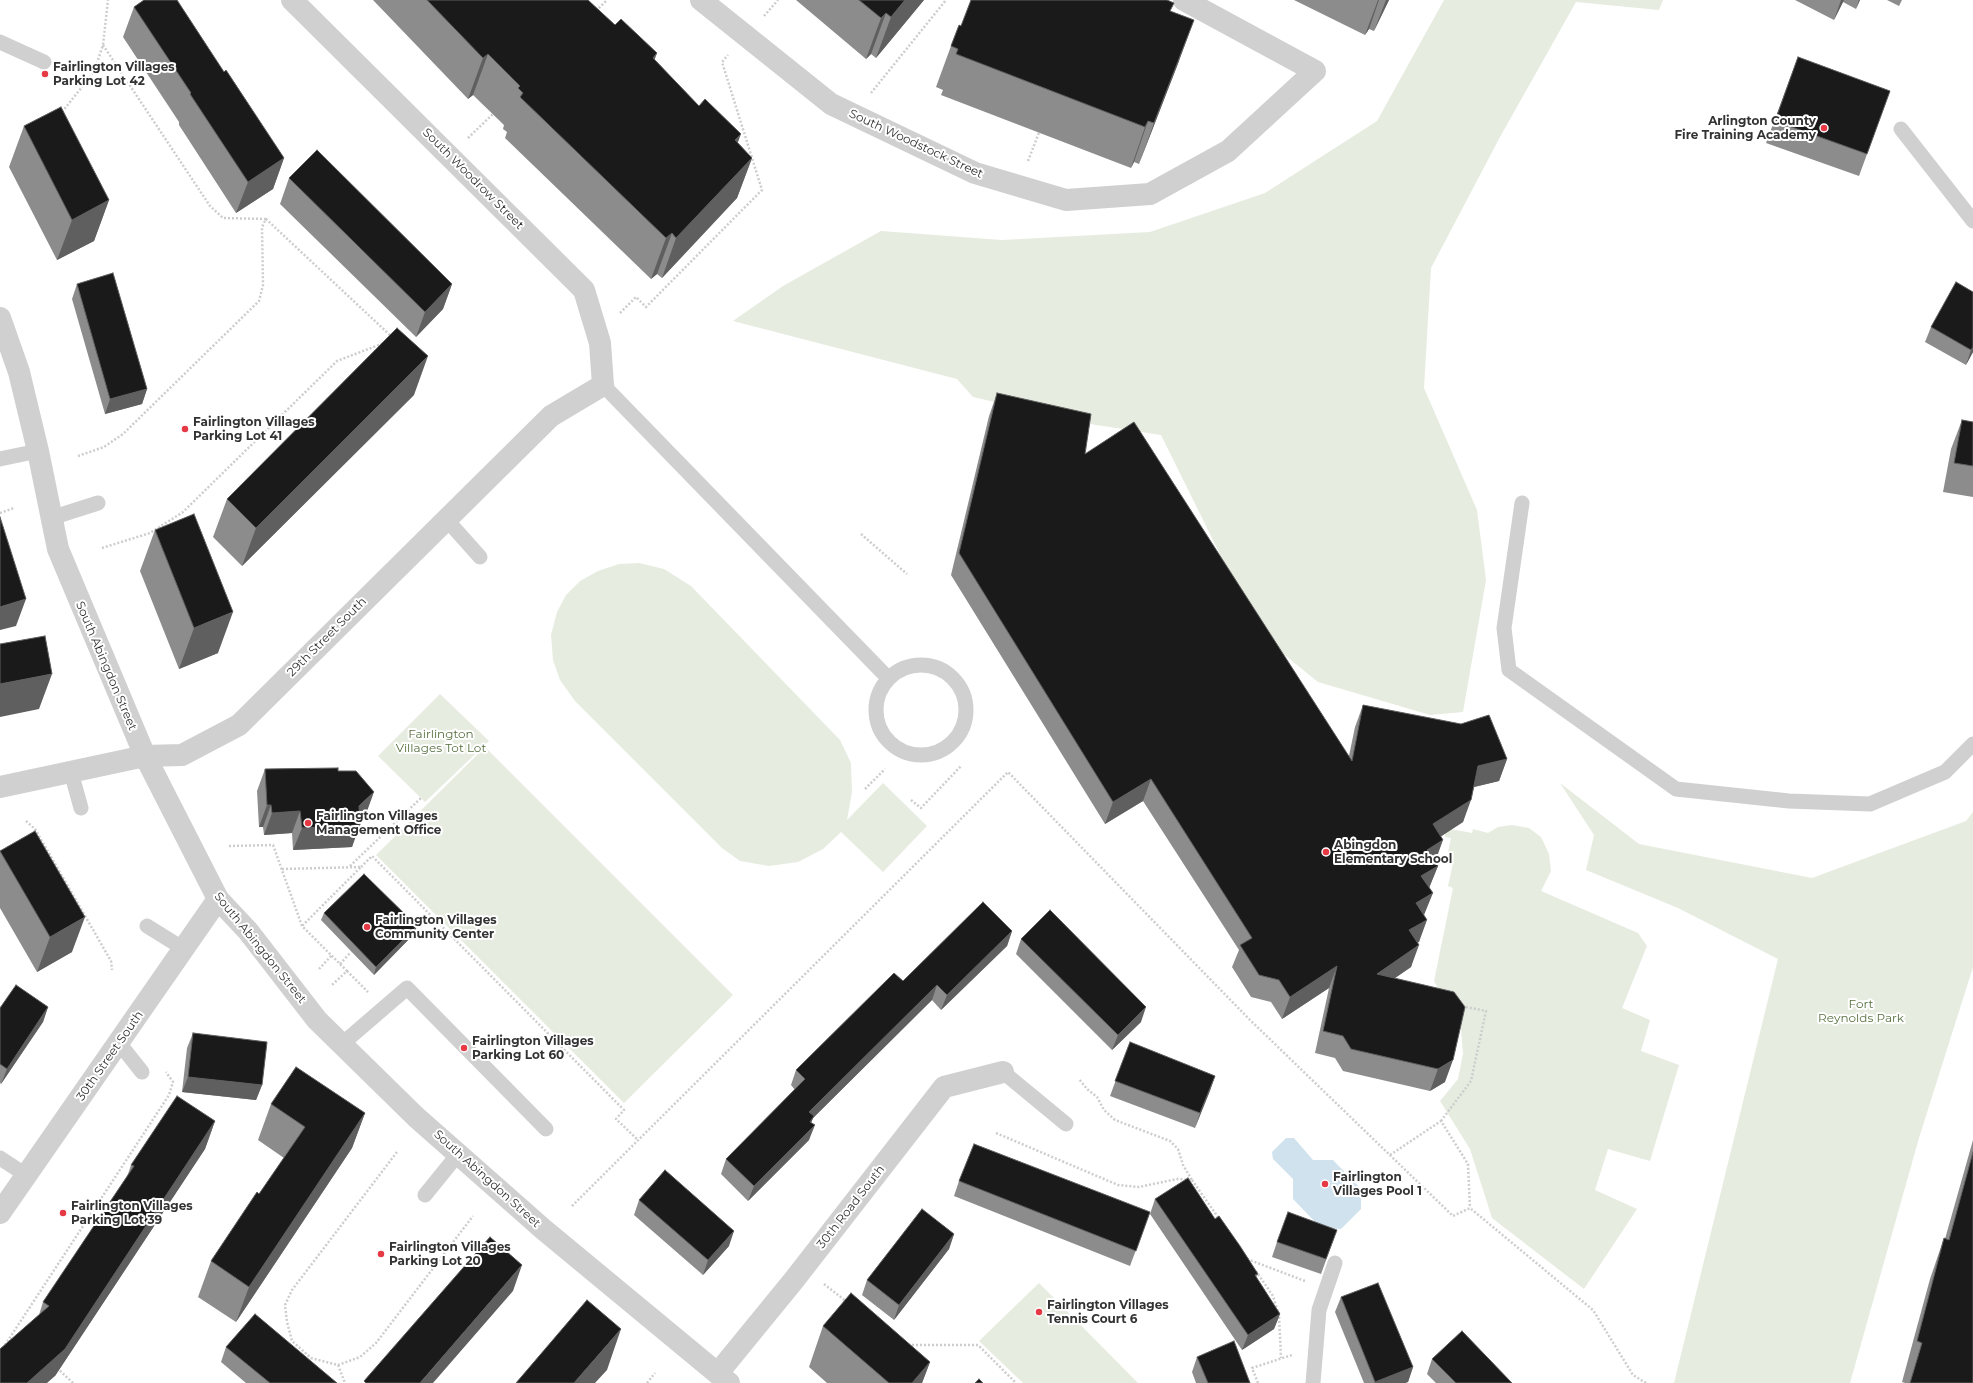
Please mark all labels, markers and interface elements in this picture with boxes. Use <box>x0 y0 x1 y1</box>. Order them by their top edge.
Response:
place label: Fairlington Villages Parking Lot 42 <box>53 60 175 88</box>
marker: Fairlington Villages Parking Lot 42 <box>40 69 50 79</box>
street label: South Woodstock Street <box>847 107 985 181</box>
place label: Arlington County Fire Training Academy <box>1674 114 1816 142</box>
marker: Arlington County Fire Training Academy <box>1819 123 1829 133</box>
street label: South Woodrow Street <box>419 125 527 233</box>
place label: Fairlington Villages Parking Lot 41 <box>193 415 315 443</box>
marker: Fairlington Villages Parking Lot 41 <box>180 424 190 434</box>
street label: 29th Street South <box>285 595 369 679</box>
street label: South Abingdon Street <box>72 599 140 733</box>
park label: Fairlington Villages Tot Lot <box>396 727 486 755</box>
place label: Fairlington Villages Management Office <box>316 809 441 837</box>
marker: Fairlington Villages Management Office <box>303 818 313 828</box>
place label: Abingdon Elementary School <box>1334 838 1452 866</box>
marker: Abingdon Elementary School <box>1321 847 1331 857</box>
street label: South Abingdon Street <box>211 890 309 1006</box>
place label: Fairlington Villages Community Center <box>375 913 497 941</box>
marker: Fairlington Villages Community Center <box>362 922 372 932</box>
park label: Fort Reynolds Park <box>1818 997 1904 1025</box>
street label: 30th Street South <box>74 1008 146 1104</box>
place label: Fairlington Villages Parking Lot 60 <box>472 1034 594 1062</box>
marker: Fairlington Villages Parking Lot 60 <box>459 1043 469 1053</box>
street label: South Abingdon Street <box>431 1127 543 1231</box>
street label: 30th Road South <box>814 1163 888 1251</box>
place label: Fairlington Villages Pool 1 <box>1333 1170 1422 1198</box>
marker: Fairlington Villages Pool 1 <box>1320 1179 1330 1189</box>
place label: Fairlington Villages Parking Lot 39 <box>71 1199 193 1227</box>
marker: Fairlington Villages Parking Lot 39 <box>58 1208 68 1218</box>
place label: Fairlington Villages Parking Lot 20 <box>389 1240 511 1268</box>
marker: Fairlington Villages Parking Lot 20 <box>376 1249 386 1259</box>
place label: Fairlington Villages Tennis Court 6 <box>1047 1298 1169 1326</box>
marker: Fairlington Villages Tennis Court 6 <box>1034 1307 1044 1317</box>

